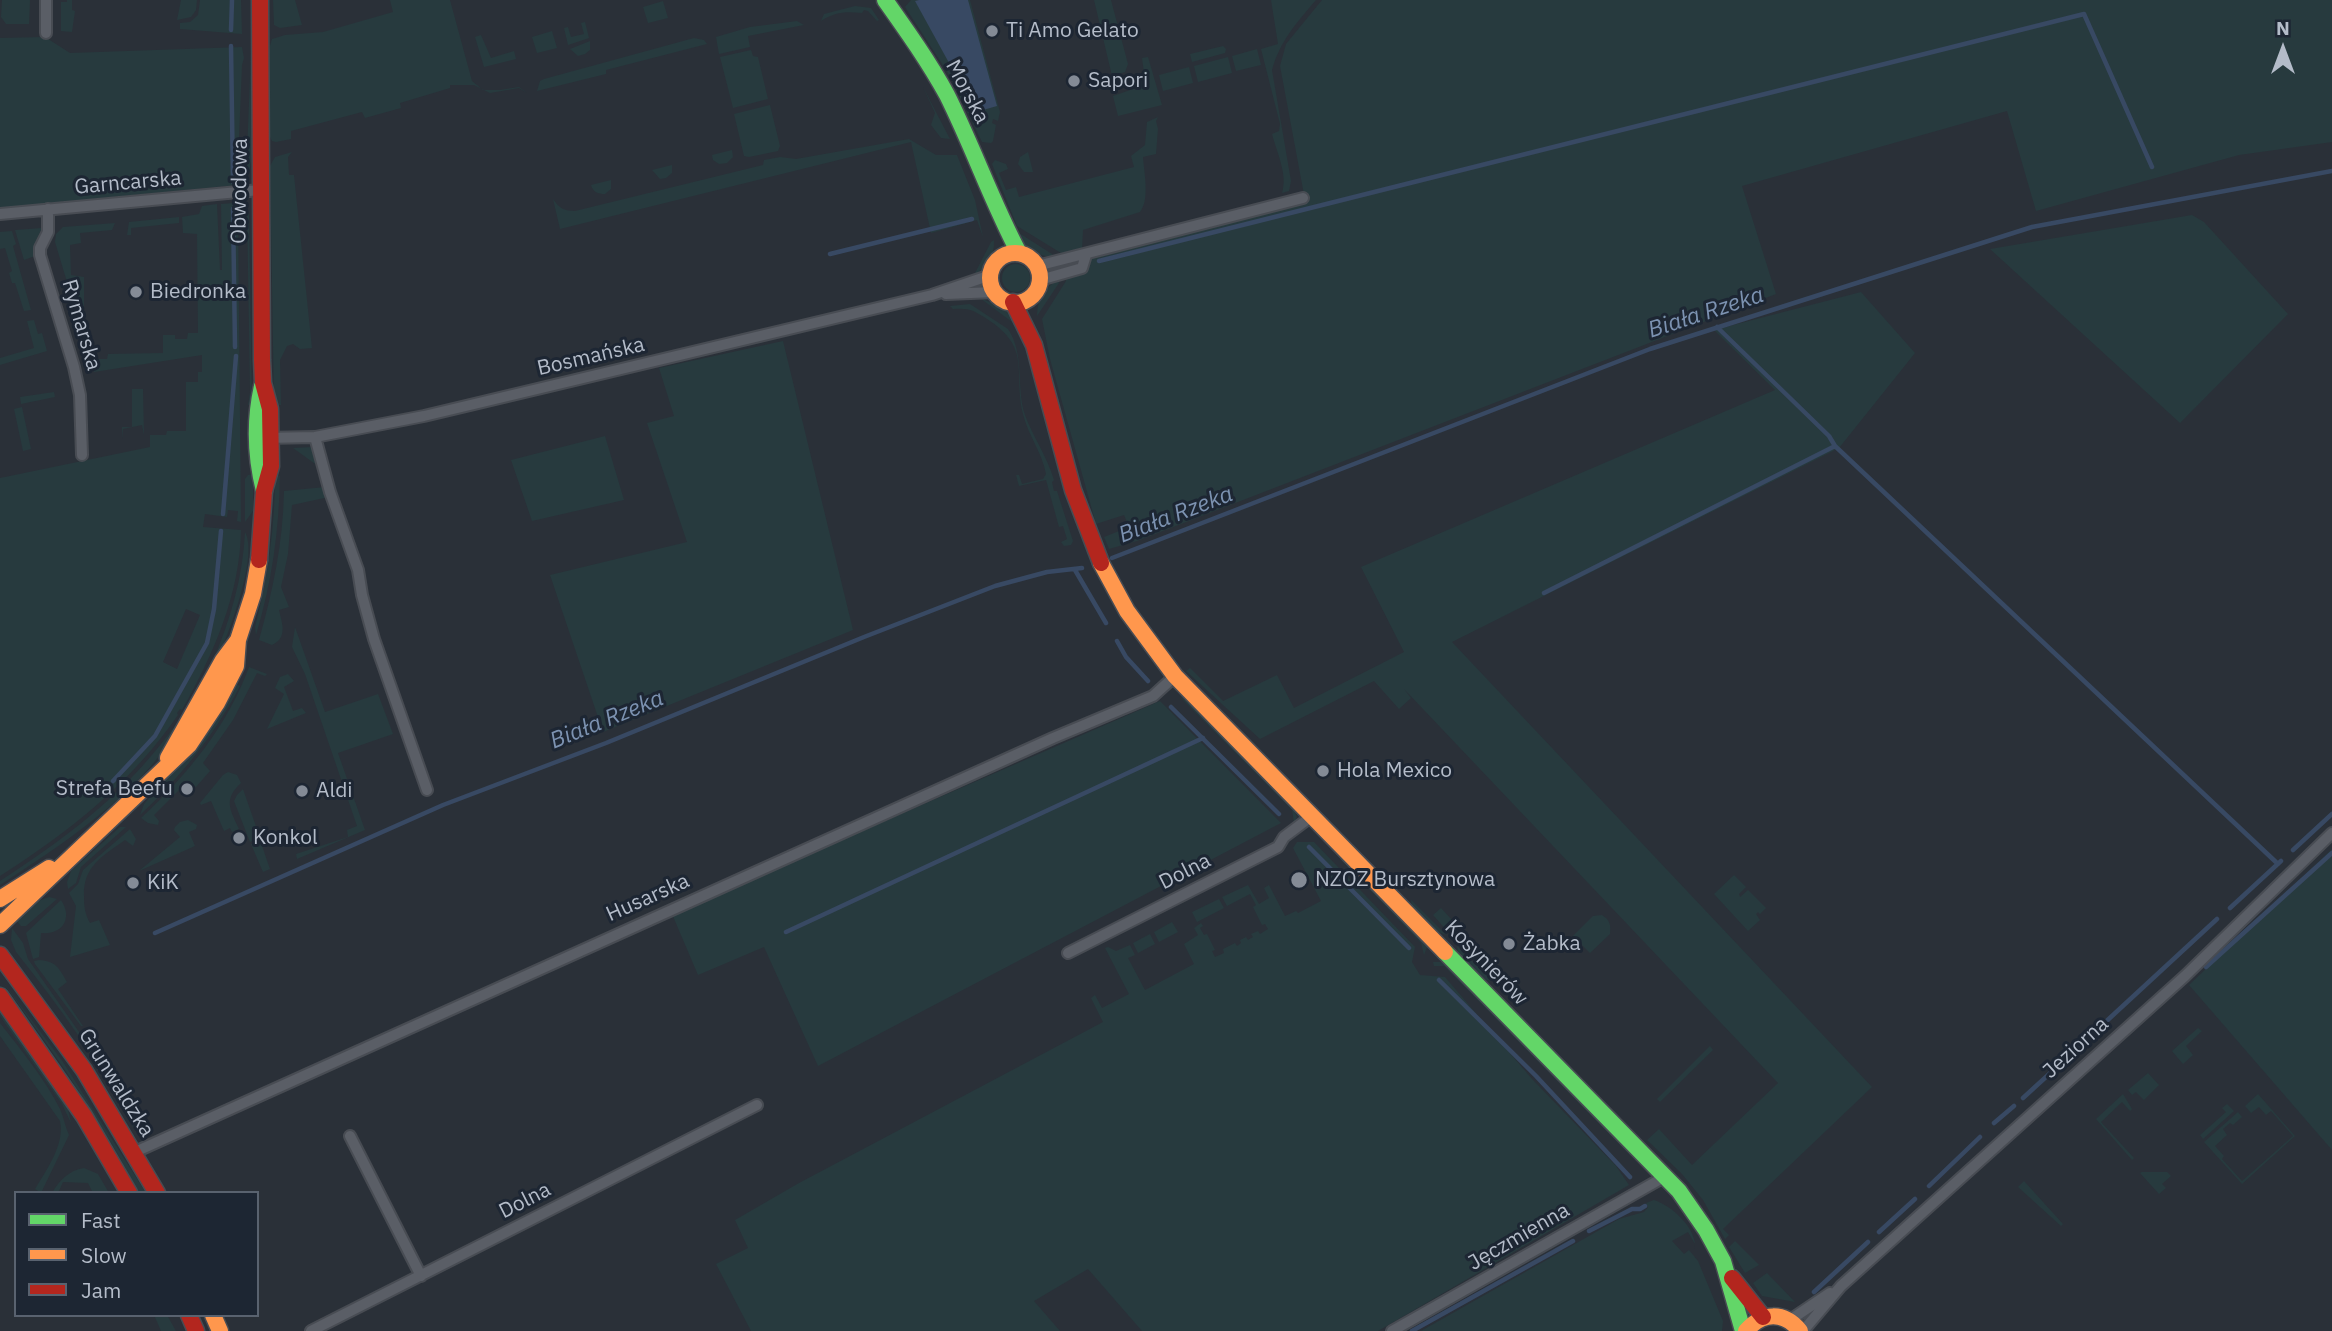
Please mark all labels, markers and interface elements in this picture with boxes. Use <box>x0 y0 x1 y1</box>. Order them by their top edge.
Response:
north arrow <box>2248 14 2318 84</box>
text: N <box>2276 16 2290 40</box>
place label: Ti Amo Gelato <box>1006 18 1139 44</box>
marker: Ti Amo Gelato <box>984 23 1000 39</box>
street label: Morska <box>940 56 994 128</box>
place label: Sapori <box>1088 68 1148 94</box>
marker: Sapori <box>1066 73 1082 89</box>
street label: Obwodowa <box>226 138 254 244</box>
street label: Garncarska <box>73 166 183 200</box>
street label: Rymarska <box>56 277 106 373</box>
place label: Biedronka <box>150 279 246 305</box>
water label: Biała Rzeka <box>1645 281 1767 345</box>
marker: Biedronka <box>128 284 144 300</box>
street label: Bosmańska <box>535 332 647 382</box>
water label: Biała Rzeka <box>1115 481 1237 549</box>
water label: Biała Rzeka <box>546 685 668 755</box>
place label: Hola Mexico <box>1337 758 1452 784</box>
marker: Hola Mexico <box>1315 763 1331 779</box>
place label: Strefa Beefu <box>56 776 173 802</box>
place label: Aldi <box>316 778 353 804</box>
marker: Strefa Beefu <box>179 781 195 797</box>
marker: Aldi <box>294 783 310 799</box>
place label: Konkol <box>253 825 318 851</box>
marker: Konkol <box>231 830 247 846</box>
street label: Dolna <box>1155 848 1215 896</box>
place label: NZOZ Bursztynowa <box>1315 867 1495 893</box>
street label: Husarska <box>603 869 693 927</box>
place label: KiK <box>147 870 179 896</box>
marker: NZOZ Bursztynowa <box>1289 870 1309 890</box>
marker: KiK <box>125 875 141 891</box>
street label: Kosynierów <box>1439 915 1533 1011</box>
place label: Żabka <box>1523 931 1581 957</box>
marker: Żabka <box>1501 936 1517 952</box>
street label: Jeziorna <box>2038 1012 2114 1084</box>
street label: Grunwaldzka <box>73 1024 159 1142</box>
street label: Dolna <box>495 1177 555 1225</box>
legend <box>14 1191 259 1317</box>
street label: Jęczmienna <box>1464 1198 1574 1276</box>
text: Fast <box>81 1206 121 1234</box>
text: Slow <box>81 1241 127 1269</box>
text: Jam <box>81 1276 121 1304</box>

